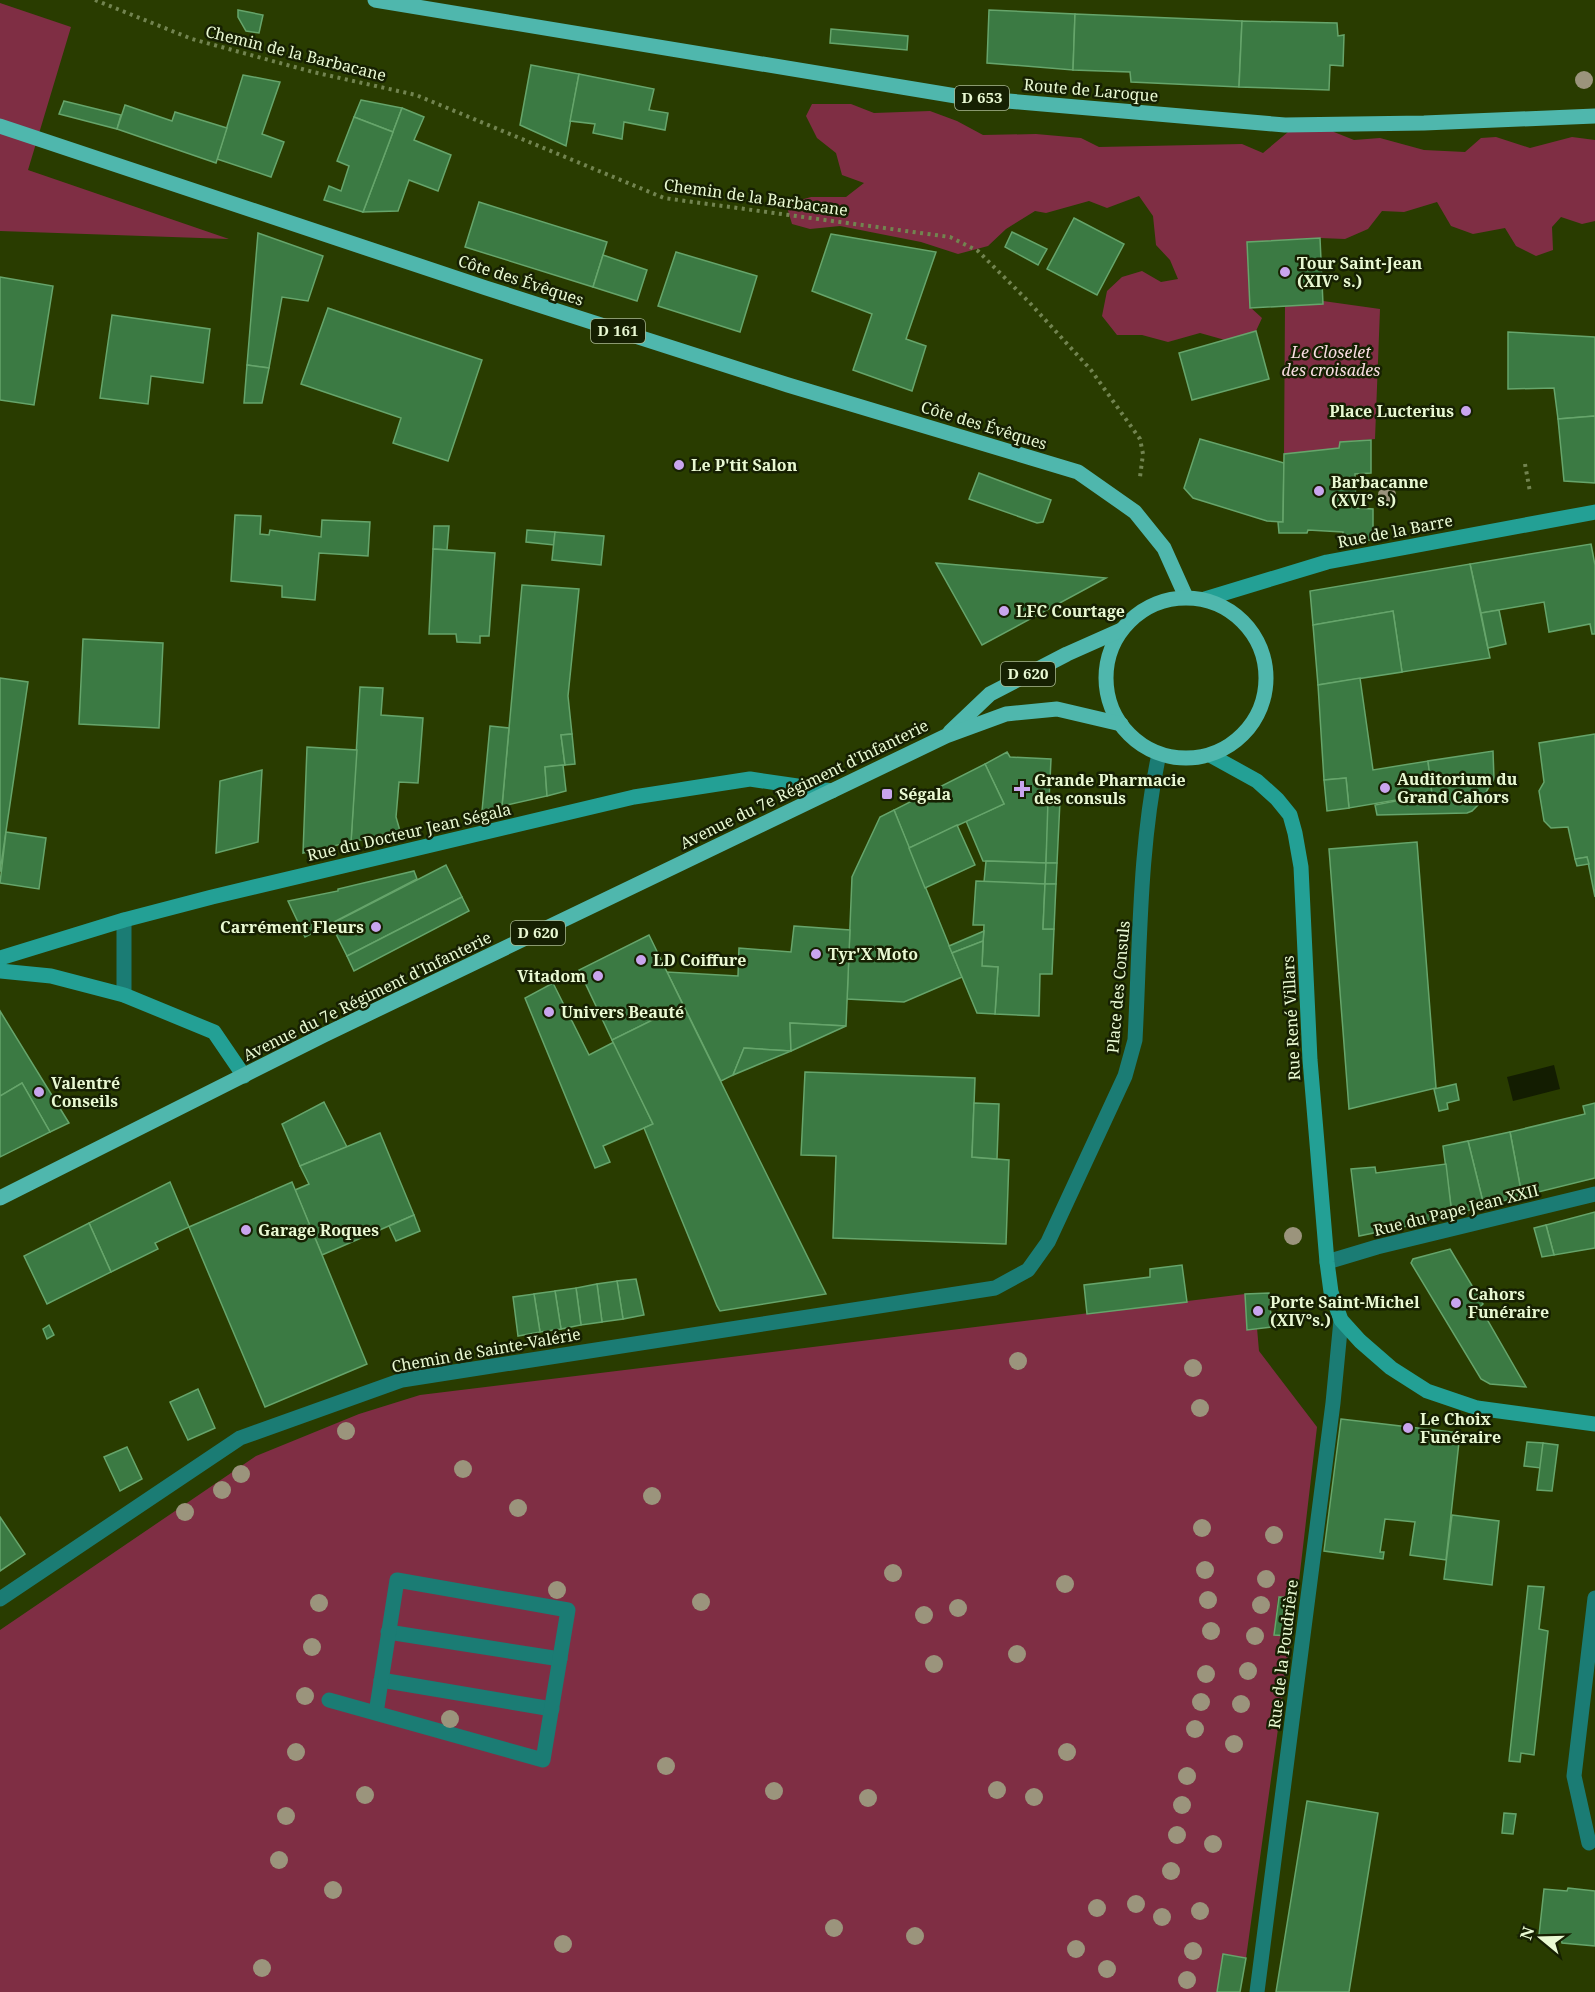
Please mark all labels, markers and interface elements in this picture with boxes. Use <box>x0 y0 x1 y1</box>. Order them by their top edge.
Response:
street label: Chemin de la Barbacane <box>203 20 389 86</box>
street label: Route de Laroque <box>1023 73 1159 107</box>
road number: D 653 <box>955 86 1009 110</box>
street label: Chemin de la Barbacane <box>663 173 849 221</box>
street label: Côte des Évêques <box>455 249 587 311</box>
place label: Tour Saint-Jean (XIV° s.) <box>1297 252 1423 292</box>
marker: Tour Saint-Jean (XIV° s.) <box>1278 265 1292 279</box>
road number: D 161 <box>591 319 645 343</box>
park label: Le Closelet des croisades <box>1281 341 1381 381</box>
street label: Côte des Évêques <box>918 395 1050 455</box>
place label: Place Lucterius <box>1329 400 1454 422</box>
marker: Place Lucterius <box>1459 404 1473 418</box>
place label: Le P'tit Salon <box>691 454 798 476</box>
marker: Le P'tit Salon <box>672 458 686 472</box>
place label: Barbacanne (XVI° s.) <box>1331 471 1428 511</box>
marker: Barbacanne (XVI° s.) <box>1312 484 1326 498</box>
street label: Rue de la Barre <box>1335 509 1455 553</box>
place label: LFC Courtage <box>1016 600 1125 622</box>
marker: LFC Courtage <box>997 604 1011 618</box>
road number: D 620 <box>1001 662 1055 686</box>
street label: Avenue du 7e Régiment d'Infanterie <box>676 714 932 854</box>
place label: Auditorium du Grand Cahors <box>1397 768 1518 808</box>
place label: Grande Pharmacie des consuls <box>1034 769 1186 809</box>
marker: Auditorium du Grand Cahors <box>1378 781 1392 795</box>
marker: Grande Pharmacie des consuls <box>1015 782 1029 796</box>
place label: Ségala <box>899 783 952 805</box>
marker: Ségala <box>880 787 894 801</box>
street label: Rue du Docteur Jean Ségala <box>305 798 513 866</box>
place label: Carrément Fleurs <box>220 916 364 938</box>
marker: Carrément Fleurs <box>369 920 383 934</box>
street label: Place des Consuls <box>1101 920 1135 1054</box>
road number: D 620 <box>511 921 565 945</box>
street label: Avenue du 7e Régiment d'Infanterie <box>239 926 495 1066</box>
place label: Tyr'X Moto <box>828 943 918 965</box>
marker: Tyr'X Moto <box>809 947 823 961</box>
place label: LD Coiffure <box>653 949 746 971</box>
marker: LD Coiffure <box>634 953 648 967</box>
street label: Rue René Villars <box>1277 955 1305 1081</box>
place label: Vitadom <box>517 965 586 987</box>
marker: Vitadom <box>591 969 605 983</box>
place label: Univers Beauté <box>561 1001 684 1023</box>
marker: Univers Beauté <box>542 1005 556 1019</box>
place label: Valentré Conseils <box>51 1072 120 1112</box>
marker: Valentré Conseils <box>32 1085 46 1099</box>
street label: Rue du Pape Jean XXII <box>1371 1179 1541 1241</box>
place label: Garage Roques <box>258 1219 379 1241</box>
marker: Garage Roques <box>239 1223 253 1237</box>
place label: Cahors Funéraire <box>1468 1283 1549 1323</box>
place label: Porte Saint-Michel (XIV°s.) <box>1270 1291 1420 1331</box>
marker: Cahors Funéraire <box>1449 1296 1463 1310</box>
marker: Porte Saint-Michel (XIV°s.) <box>1251 1304 1265 1318</box>
street label: Chemin de Sainte-Valérie <box>390 1323 582 1377</box>
place label: Le Choix Funéraire <box>1420 1408 1501 1448</box>
marker: Le Choix Funéraire <box>1401 1421 1415 1435</box>
street label: Rue de la Poudrière <box>1263 1578 1303 1730</box>
north arrow <box>1511 1908 1571 1968</box>
text: N <box>1514 1923 1539 1943</box>

